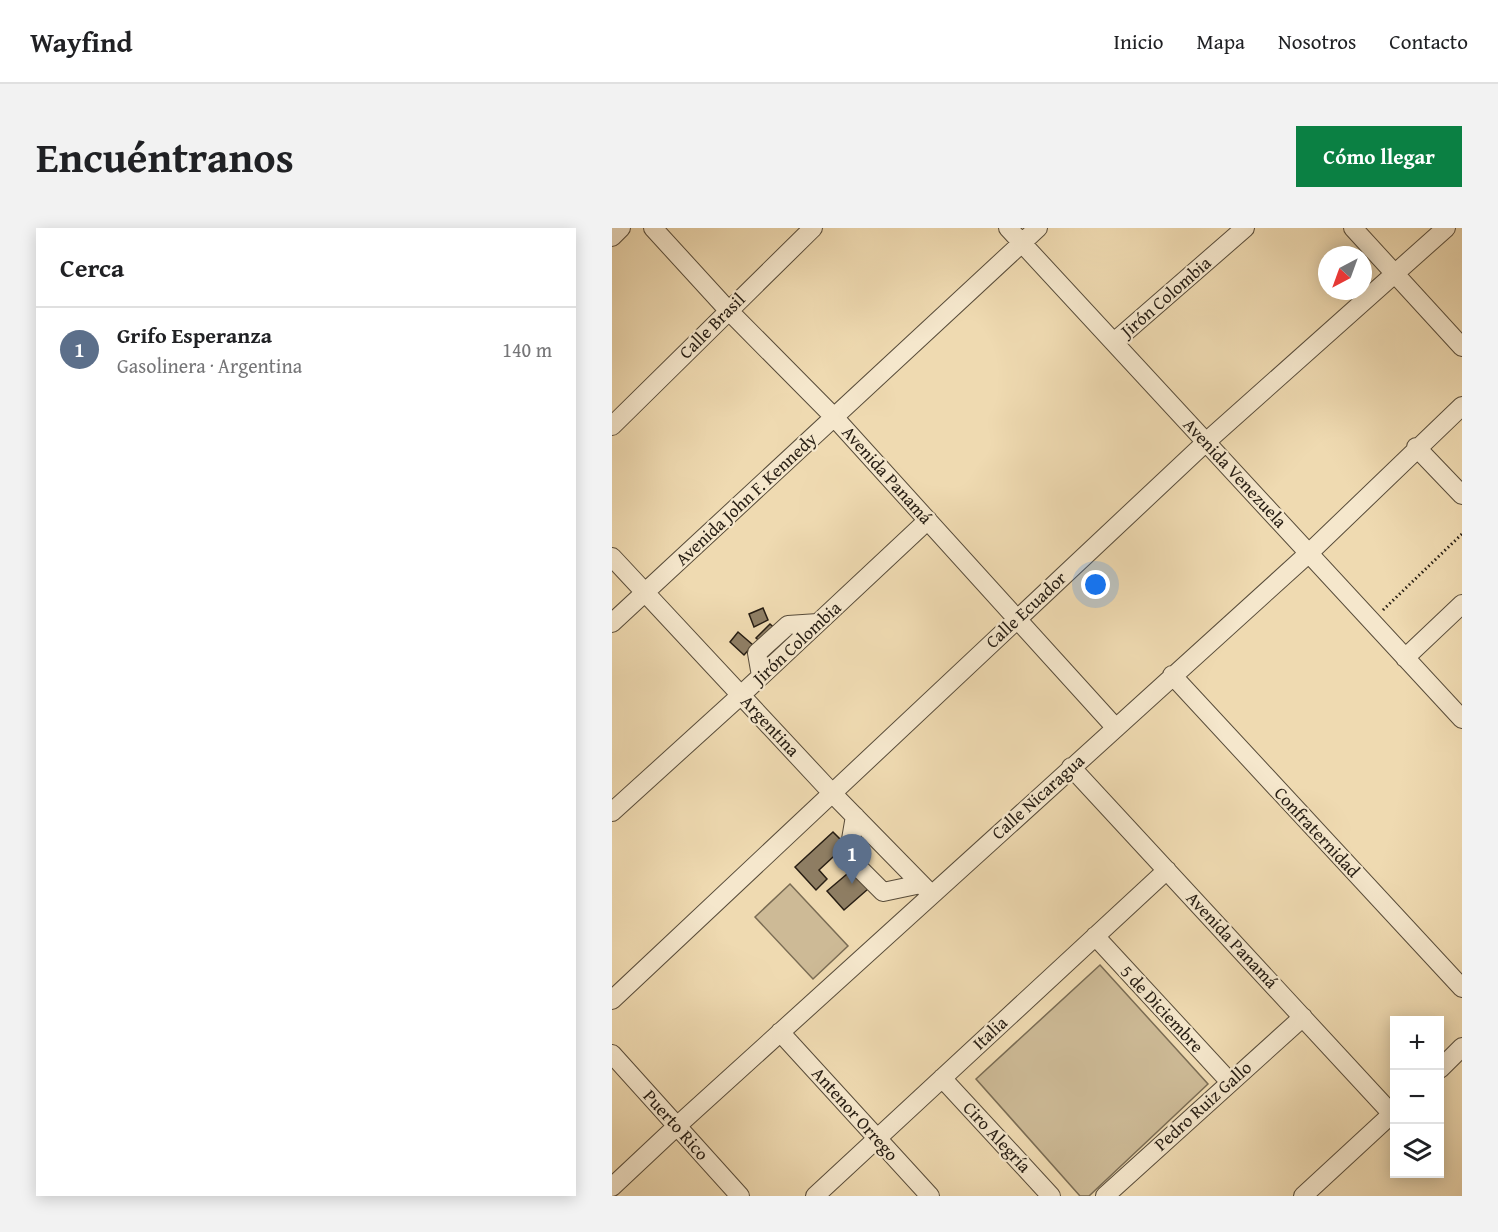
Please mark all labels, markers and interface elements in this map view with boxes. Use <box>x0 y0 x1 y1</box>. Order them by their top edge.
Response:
text: Wayfind <box>30 21 132 62</box>
text: Inicio <box>1114 26 1164 57</box>
text: Mapa <box>1197 26 1245 57</box>
text: Nosotros <box>1278 26 1356 57</box>
text: Contacto <box>1389 26 1468 57</box>
text: Encuéntranos <box>36 126 294 187</box>
button: Cómo llegar <box>1296 126 1462 187</box>
north arrow <box>1318 246 1372 300</box>
text: Cerca <box>60 248 124 287</box>
street label: Jirón Colombia <box>1113 249 1217 345</box>
street label: Calle Brasil <box>672 286 751 365</box>
text: Grifo Esperanza <box>117 319 272 351</box>
text: 1 <box>74 335 85 364</box>
text: 140 m <box>502 335 552 364</box>
text: Gasolinera · Argentina <box>117 351 302 380</box>
street label: Avenida Venezuela <box>1177 412 1294 534</box>
street label: Avenida Panamá <box>836 419 939 530</box>
street label: Avenida John F. Kennedy <box>669 426 823 572</box>
street label: Calle Ecuador <box>979 564 1073 654</box>
your location <box>1081 570 1110 599</box>
street label: Jirón Colombia <box>745 594 847 692</box>
street label: Argentina <box>735 689 806 763</box>
street label: Calle Nicaragua <box>985 747 1091 846</box>
street label: Confraternidad <box>1268 780 1367 883</box>
pin: 1 <box>832 834 872 884</box>
street label: Avenida Panamá <box>1180 885 1285 995</box>
street label: 5 de Diciembre <box>1114 959 1210 1059</box>
street label: Italia <box>966 1009 1013 1056</box>
map controls <box>1390 1016 1444 1178</box>
button: + <box>1390 1016 1444 1070</box>
street label: Pedro Ruiz Gallo <box>1148 1054 1258 1157</box>
street label: Antenor Orrego <box>806 1061 905 1167</box>
button: − <box>1390 1070 1444 1124</box>
street label: Puerto Rico <box>637 1083 716 1166</box>
street label: Ciro Alegría <box>957 1095 1038 1179</box>
button: layers <box>1390 1124 1444 1178</box>

